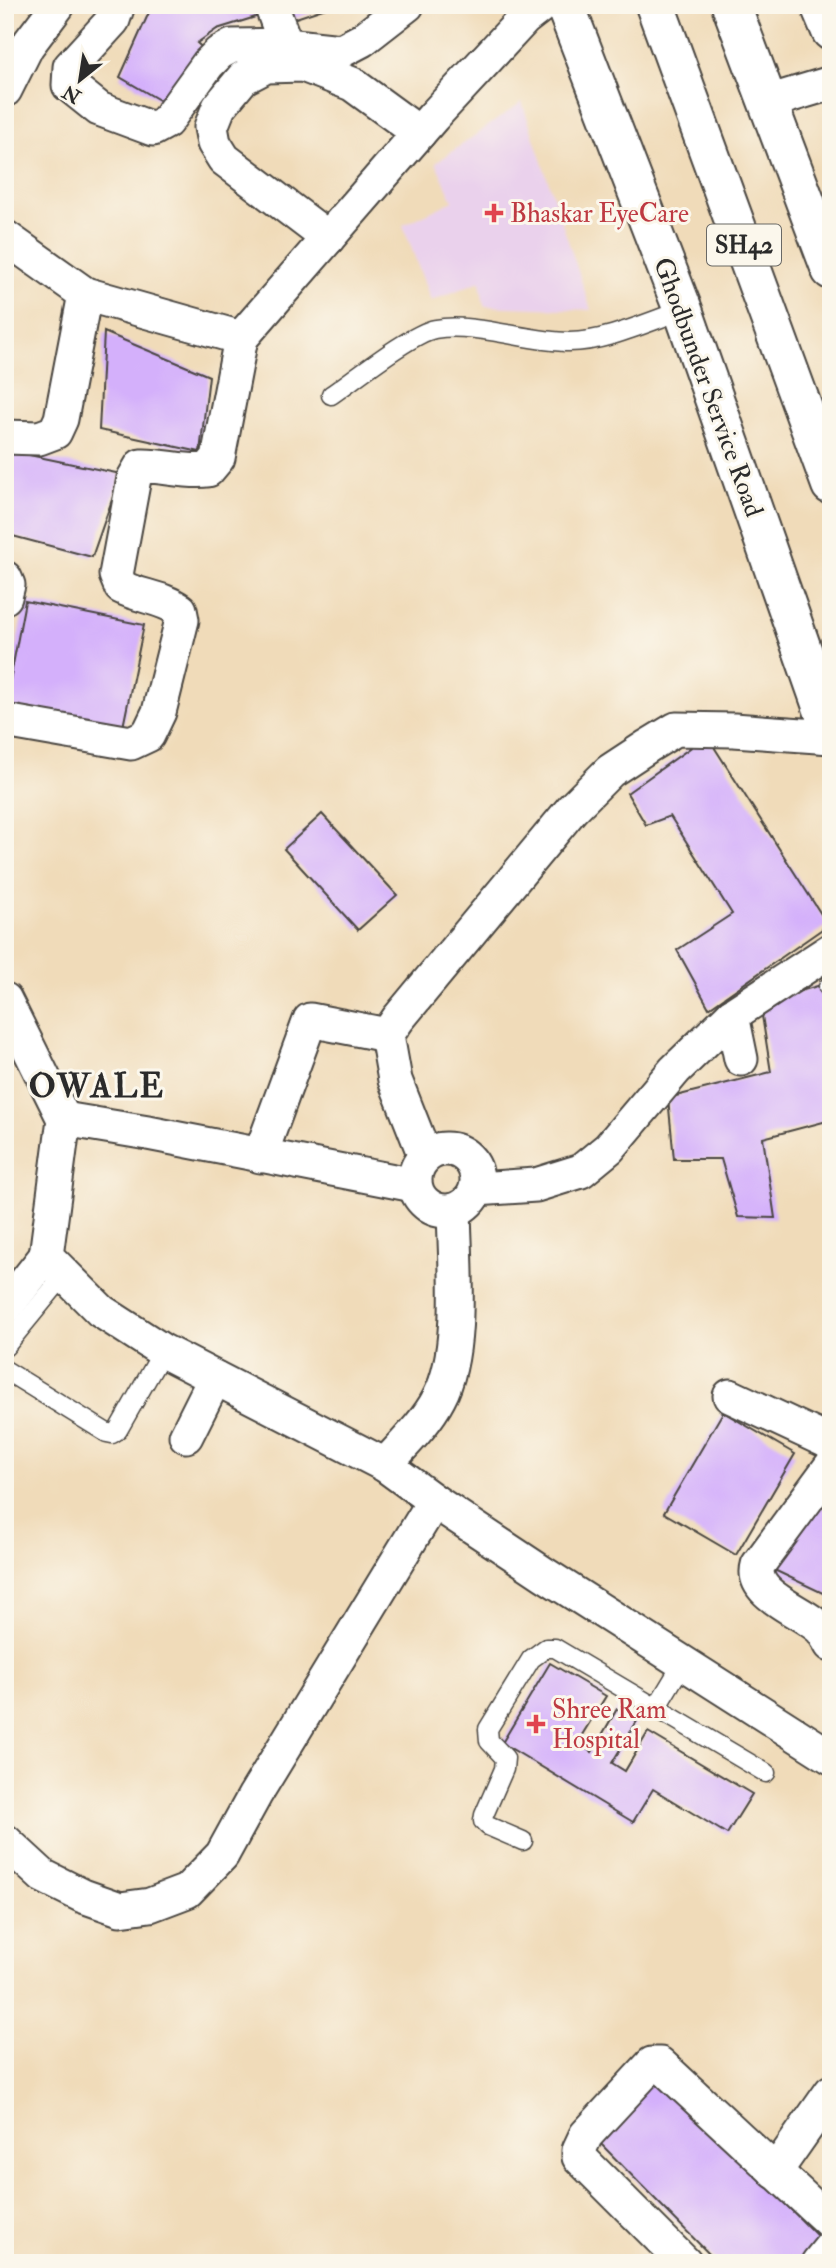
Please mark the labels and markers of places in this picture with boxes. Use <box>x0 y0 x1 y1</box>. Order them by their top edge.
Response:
place label: Bhaskar EyeCare <box>510 198 689 230</box>
marker: Bhaskar EyeCare <box>484 203 504 223</box>
place label: Shree Ram Hospital <box>552 1694 666 1757</box>
marker: Shree Ram Hospital <box>526 1714 546 1734</box>

